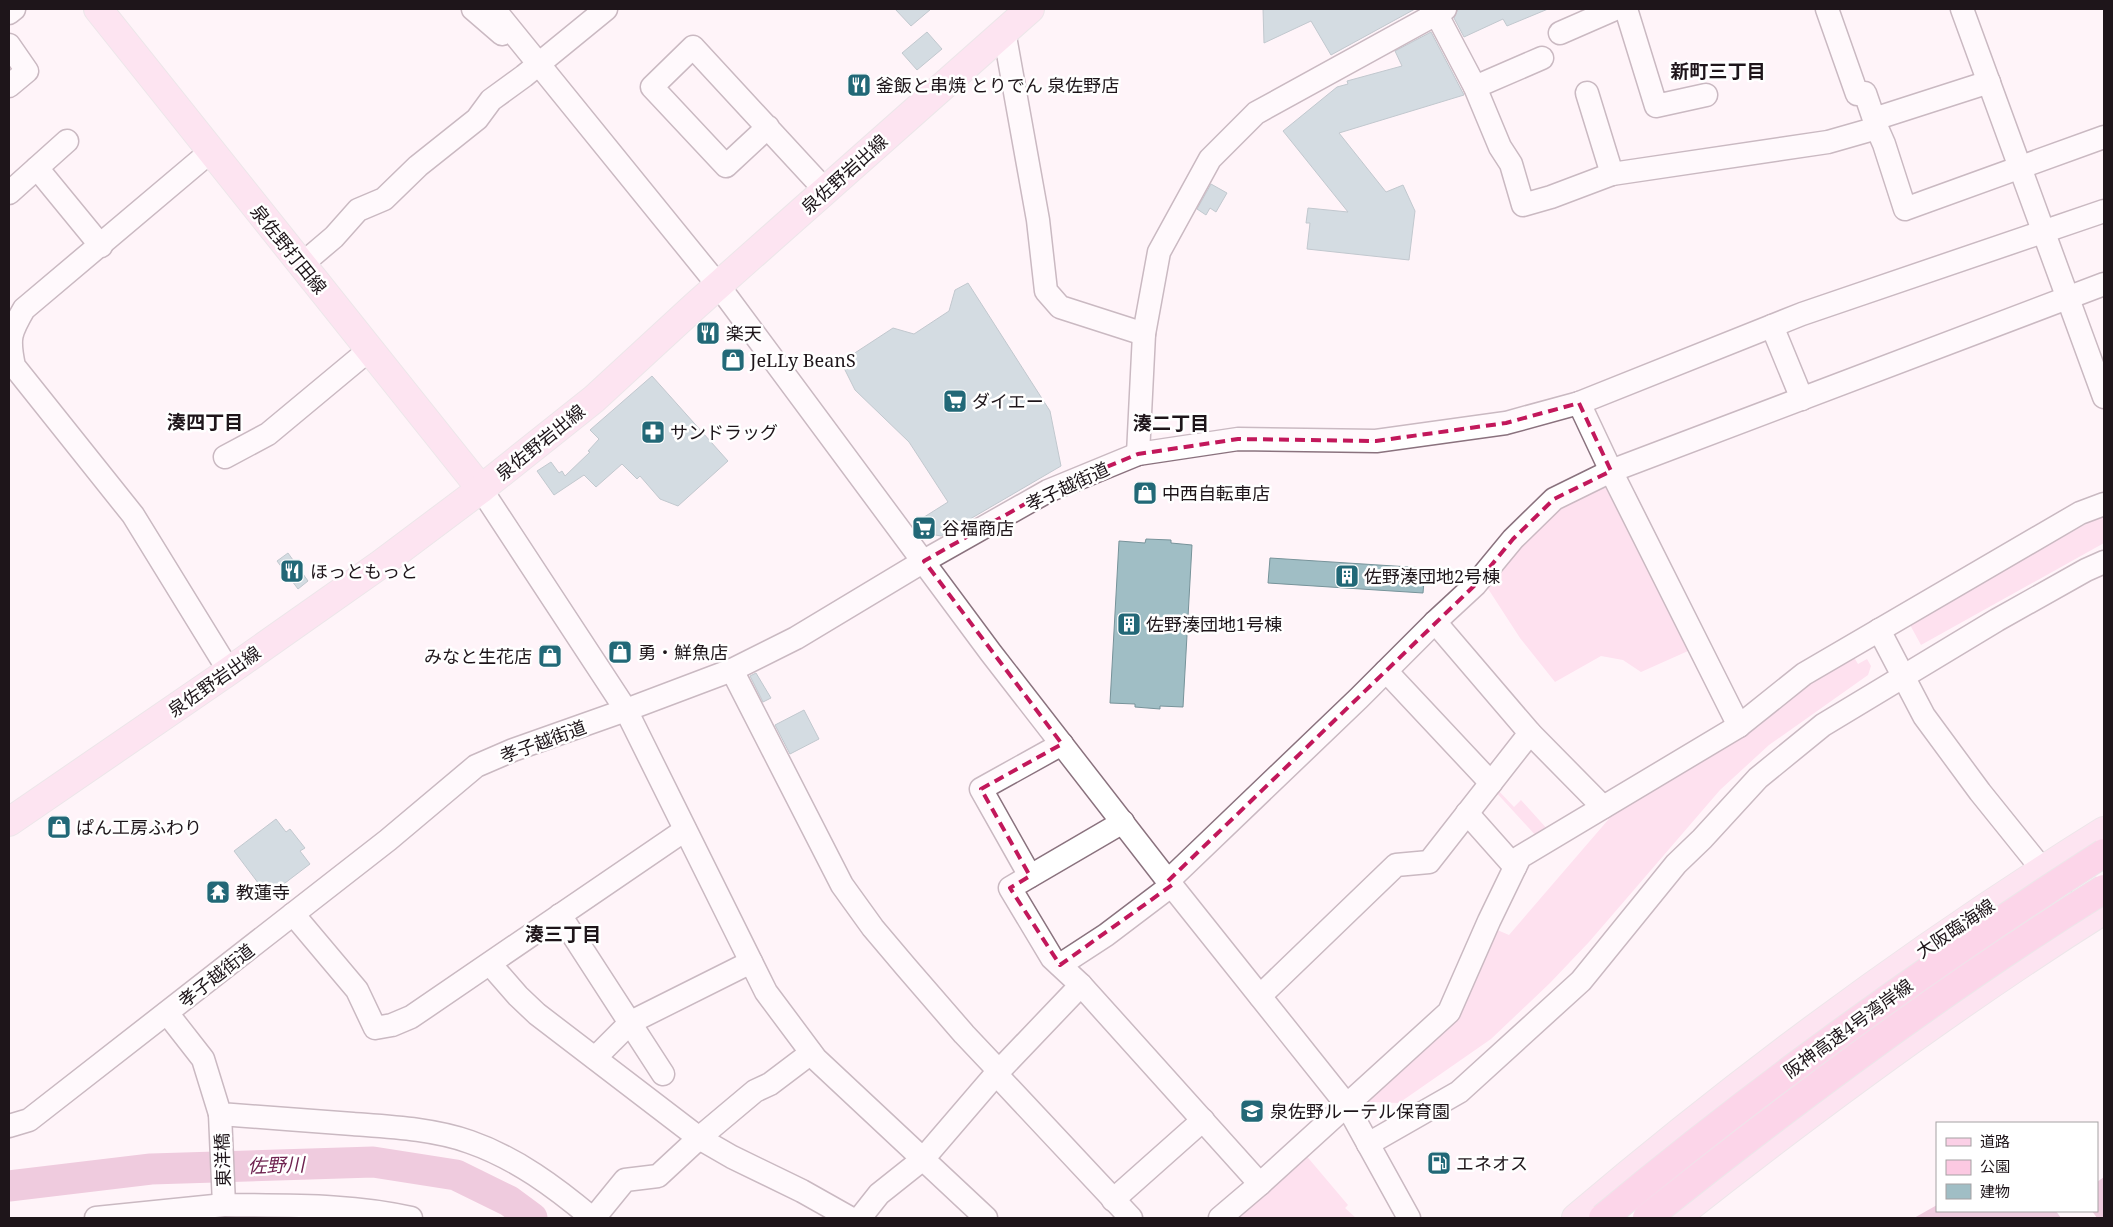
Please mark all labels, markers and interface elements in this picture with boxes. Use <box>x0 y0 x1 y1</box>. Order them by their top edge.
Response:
district label: 新町三丁目 <box>1670 58 1766 84</box>
restaurant icon: 釜飯と串焼 とりでん 泉佐野店 <box>846 72 872 98</box>
place label: 釜飯と串焼 とりでん 泉佐野店 <box>876 73 1119 97</box>
street label: 泉佐野岩出線 <box>796 129 892 219</box>
street label: 泉佐野打田線 <box>246 199 332 299</box>
restaurant icon: 楽天 <box>695 320 721 346</box>
place label: 楽天 <box>726 321 762 345</box>
shop icon: JeLLy BeanS <box>720 347 746 373</box>
place label: JeLLy BeanS <box>749 348 856 372</box>
supermarket icon: ダイエー <box>942 388 968 414</box>
place label: ダイエー <box>972 389 1044 413</box>
street label: 泉佐野岩出線 <box>490 399 590 485</box>
district label: 湊四丁目 <box>167 409 243 435</box>
district label: 湊二丁目 <box>1133 410 1209 436</box>
pharmacy icon: サンドラッグ <box>640 419 666 445</box>
place label: サンドラッグ <box>670 420 778 444</box>
street label: 孝子越街道 <box>1021 456 1113 516</box>
shop icon: 中西自転車店 <box>1132 480 1158 506</box>
place label: 中西自転車店 <box>1162 481 1270 505</box>
supermarket icon: 谷福商店 <box>911 515 937 541</box>
place label: 谷福商店 <box>942 516 1014 540</box>
restaurant icon: ほっともっと <box>279 558 305 584</box>
place label: ほっともっと <box>310 559 418 583</box>
building icon: 佐野湊団地2号棟 <box>1334 563 1360 589</box>
place label: 佐野湊団地2号棟 <box>1364 564 1500 588</box>
building icon: 佐野湊団地1号棟 <box>1116 611 1142 637</box>
place label: 佐野湊団地1号棟 <box>1146 612 1282 636</box>
shop icon: 勇・鮮魚店 <box>607 639 633 665</box>
street label: 泉佐野岩出線 <box>163 640 265 722</box>
place label: 勇・鮮魚店 <box>638 640 728 664</box>
shop icon: みなと生花店 <box>537 643 563 669</box>
place label: みなと生花店 <box>424 644 532 668</box>
street label: 孝子越街道 <box>497 714 589 768</box>
shop icon: ぱん工房ふわり <box>46 814 72 840</box>
place label: ぱん工房ふわり <box>76 815 202 839</box>
temple icon: 教蓮寺 <box>205 879 231 905</box>
place label: 教蓮寺 <box>236 880 290 904</box>
street label: 大阪臨海線 <box>1911 893 1999 963</box>
district label: 湊三丁目 <box>525 921 601 947</box>
street label: 孝子越街道 <box>173 938 259 1012</box>
street label: 阪神高速4号湾岸線 <box>1779 973 1917 1083</box>
school or university icon: 泉佐野ルーテル保育園 <box>1239 1098 1265 1124</box>
place label: 泉佐野ルーテル保育園 <box>1270 1099 1450 1123</box>
legend <box>1936 1122 2098 1212</box>
text: 道路 <box>1980 1131 2010 1151</box>
street label: 東洋橋 <box>209 1133 235 1187</box>
fuel station icon: エネオス <box>1426 1150 1452 1176</box>
water label: 佐野川 <box>247 1151 307 1179</box>
place label: エネオス <box>1456 1151 1528 1175</box>
text: 公園 <box>1980 1156 2010 1176</box>
text: 建物 <box>1980 1181 2010 1201</box>

